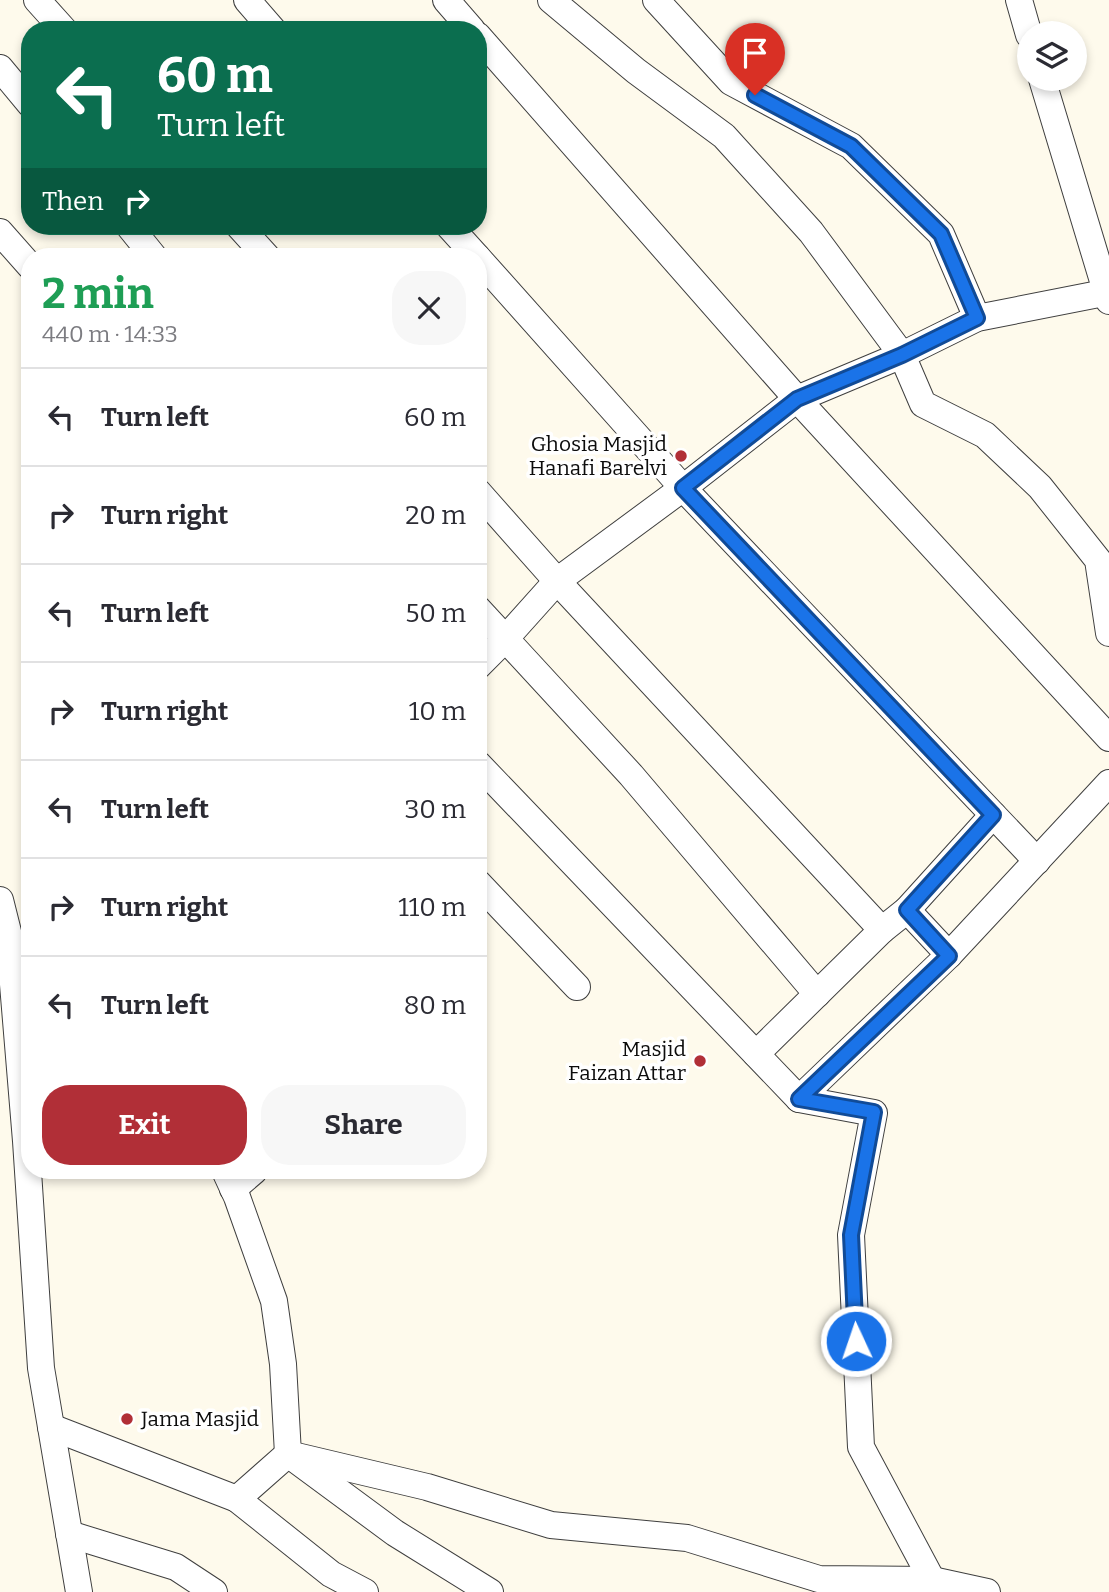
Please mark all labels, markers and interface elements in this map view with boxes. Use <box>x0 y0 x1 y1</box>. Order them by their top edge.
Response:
map controls <box>1017 21 1087 91</box>
button: layers <box>1017 21 1087 91</box>
pin <box>725 23 785 95</box>
icon: arrive <box>736 34 774 72</box>
text: 60 m <box>157 46 273 105</box>
icon: left <box>42 49 133 140</box>
text: Turn left <box>157 106 285 144</box>
icon: right <box>118 182 156 220</box>
text: Then <box>42 186 104 217</box>
text: 2 min <box>42 269 154 319</box>
button: close <box>392 271 466 345</box>
text: 440 m · 14:33 <box>42 320 178 348</box>
icon: left <box>42 398 80 436</box>
text: Turn left <box>101 402 209 433</box>
text: 60 m <box>404 402 466 433</box>
place label: Ghosia Masjid Hanafi Barelvi <box>529 431 667 481</box>
marker: Ghosia Masjid Hanafi Barelvi <box>673 448 689 464</box>
icon: right <box>42 496 80 534</box>
text: Turn right <box>101 500 228 531</box>
text: 20 m <box>405 500 466 531</box>
icon: left <box>42 594 80 632</box>
text: Turn left <box>101 598 209 629</box>
text: 50 m <box>405 598 466 629</box>
icon: right <box>42 692 80 730</box>
text: Turn right <box>101 696 228 727</box>
text: 10 m <box>409 696 466 727</box>
icon: left <box>42 790 80 828</box>
text: Turn left <box>101 794 209 825</box>
text: 30 m <box>405 794 466 825</box>
icon: right <box>42 888 80 926</box>
text: Turn right <box>101 892 228 923</box>
text: 110 m <box>398 892 466 923</box>
icon: left <box>42 986 80 1024</box>
text: Turn left <box>101 990 209 1021</box>
text: 80 m <box>404 990 466 1021</box>
place label: Masjid Faizan Attar <box>568 1036 686 1086</box>
marker: Masjid Faizan Attar <box>692 1053 708 1069</box>
button: Exit <box>42 1085 247 1165</box>
button: Share <box>261 1085 466 1165</box>
position arrow <box>819 1304 893 1378</box>
place label: Jama Masjid <box>140 1406 259 1432</box>
marker: Jama Masjid <box>119 1411 135 1427</box>

